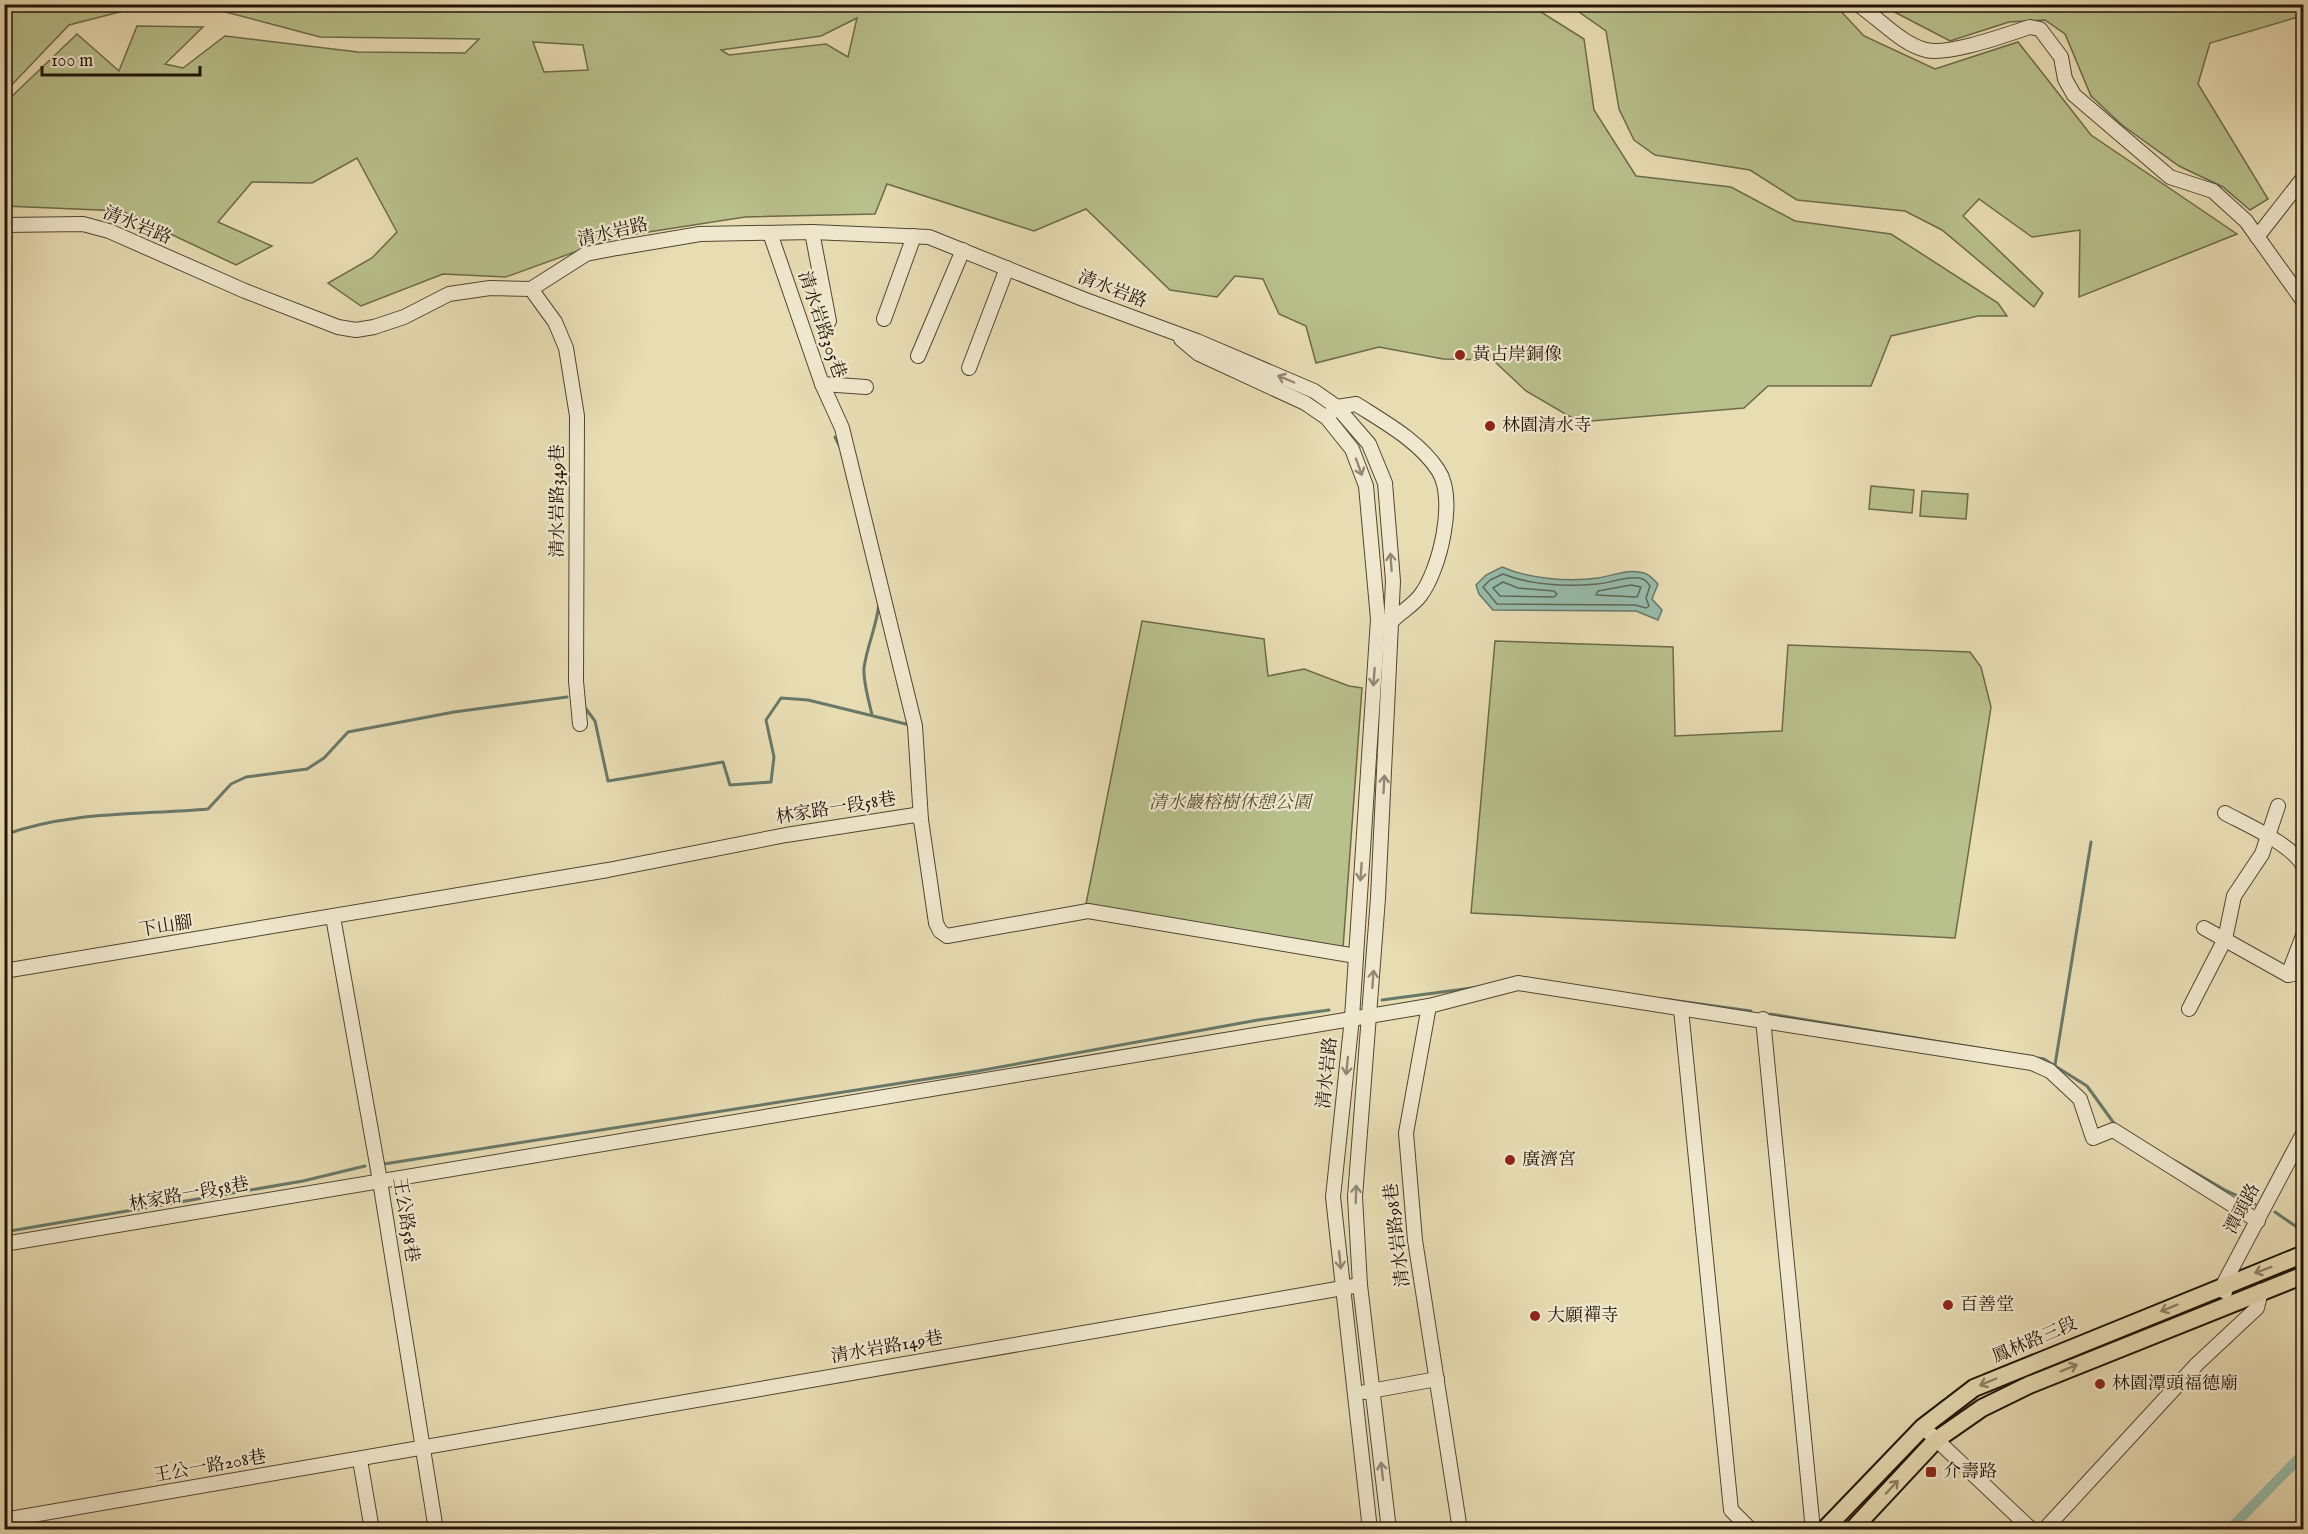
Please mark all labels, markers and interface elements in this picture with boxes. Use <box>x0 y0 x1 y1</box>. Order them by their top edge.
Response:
scale bar <box>42 39 200 77</box>
text: 100 m <box>51 50 93 73</box>
street label: 清水岩路 <box>99 202 175 250</box>
street label: 清水岩路 <box>575 214 651 252</box>
street label: 清水岩路 <box>1074 266 1150 314</box>
street label: 清水岩路305巷 <box>792 268 850 382</box>
place label: 黃占岸銅像 <box>1472 344 1562 367</box>
marker: 黃占岸銅像 <box>1453 348 1467 362</box>
one-way arrow <box>1277 372 1295 383</box>
place label: 林園清水寺 <box>1502 415 1592 438</box>
marker: 林園清水寺 <box>1483 419 1497 433</box>
street label: 清水岩路349巷 <box>547 444 570 558</box>
one-way arrow <box>1354 457 1365 476</box>
one-way arrow <box>1386 552 1397 572</box>
one-way arrow <box>1368 666 1379 686</box>
one-way arrow <box>1379 774 1390 794</box>
street label: 林家路一段58巷 <box>774 788 898 830</box>
park label: 清水巖榕樹休憩公園 <box>1149 792 1314 815</box>
one-way arrow <box>1356 861 1367 881</box>
street label: 下山腳 <box>138 911 194 943</box>
one-way arrow <box>1368 969 1379 989</box>
street label: 清水岩路 <box>1313 1036 1343 1110</box>
one-way arrow <box>1341 1056 1352 1075</box>
place label: 廣濟宮 <box>1522 1149 1576 1172</box>
marker: 廣濟宮 <box>1503 1153 1517 1167</box>
street label: 林家路一段58巷 <box>127 1173 251 1217</box>
street label: 王公路58巷 <box>387 1176 423 1264</box>
street label: 潭頭路 <box>2220 1180 2266 1238</box>
street label: 清水岩路98巷 <box>1380 1182 1416 1288</box>
one-way arrow <box>1350 1184 1362 1204</box>
one-way arrow <box>1335 1250 1346 1269</box>
one-way arrow <box>2254 1265 2273 1276</box>
place label: 百善堂 <box>1960 1294 2014 1317</box>
marker: 百善堂 <box>1941 1298 1955 1312</box>
one-way arrow <box>2160 1303 2178 1314</box>
place label: 大願禪寺 <box>1547 1305 1619 1328</box>
marker: 大願禪寺 <box>1528 1309 1542 1323</box>
street label: 鳳林路三段 <box>1989 1313 2081 1369</box>
street label: 清水岩路149巷 <box>829 1327 945 1369</box>
one-way arrow <box>2059 1362 2078 1373</box>
place label: 林園潭頭福德廟 <box>2112 1373 2238 1396</box>
one-way arrow <box>1980 1377 1998 1388</box>
marker: 林園潭頭福德廟 <box>2093 1377 2107 1391</box>
street label: 王公一路208巷 <box>152 1446 268 1488</box>
place label: 介壽路 <box>1943 1461 1997 1484</box>
one-way arrow <box>1376 1462 1387 1482</box>
marker: 介壽路 <box>1924 1465 1938 1479</box>
one-way arrow <box>1885 1480 1899 1495</box>

